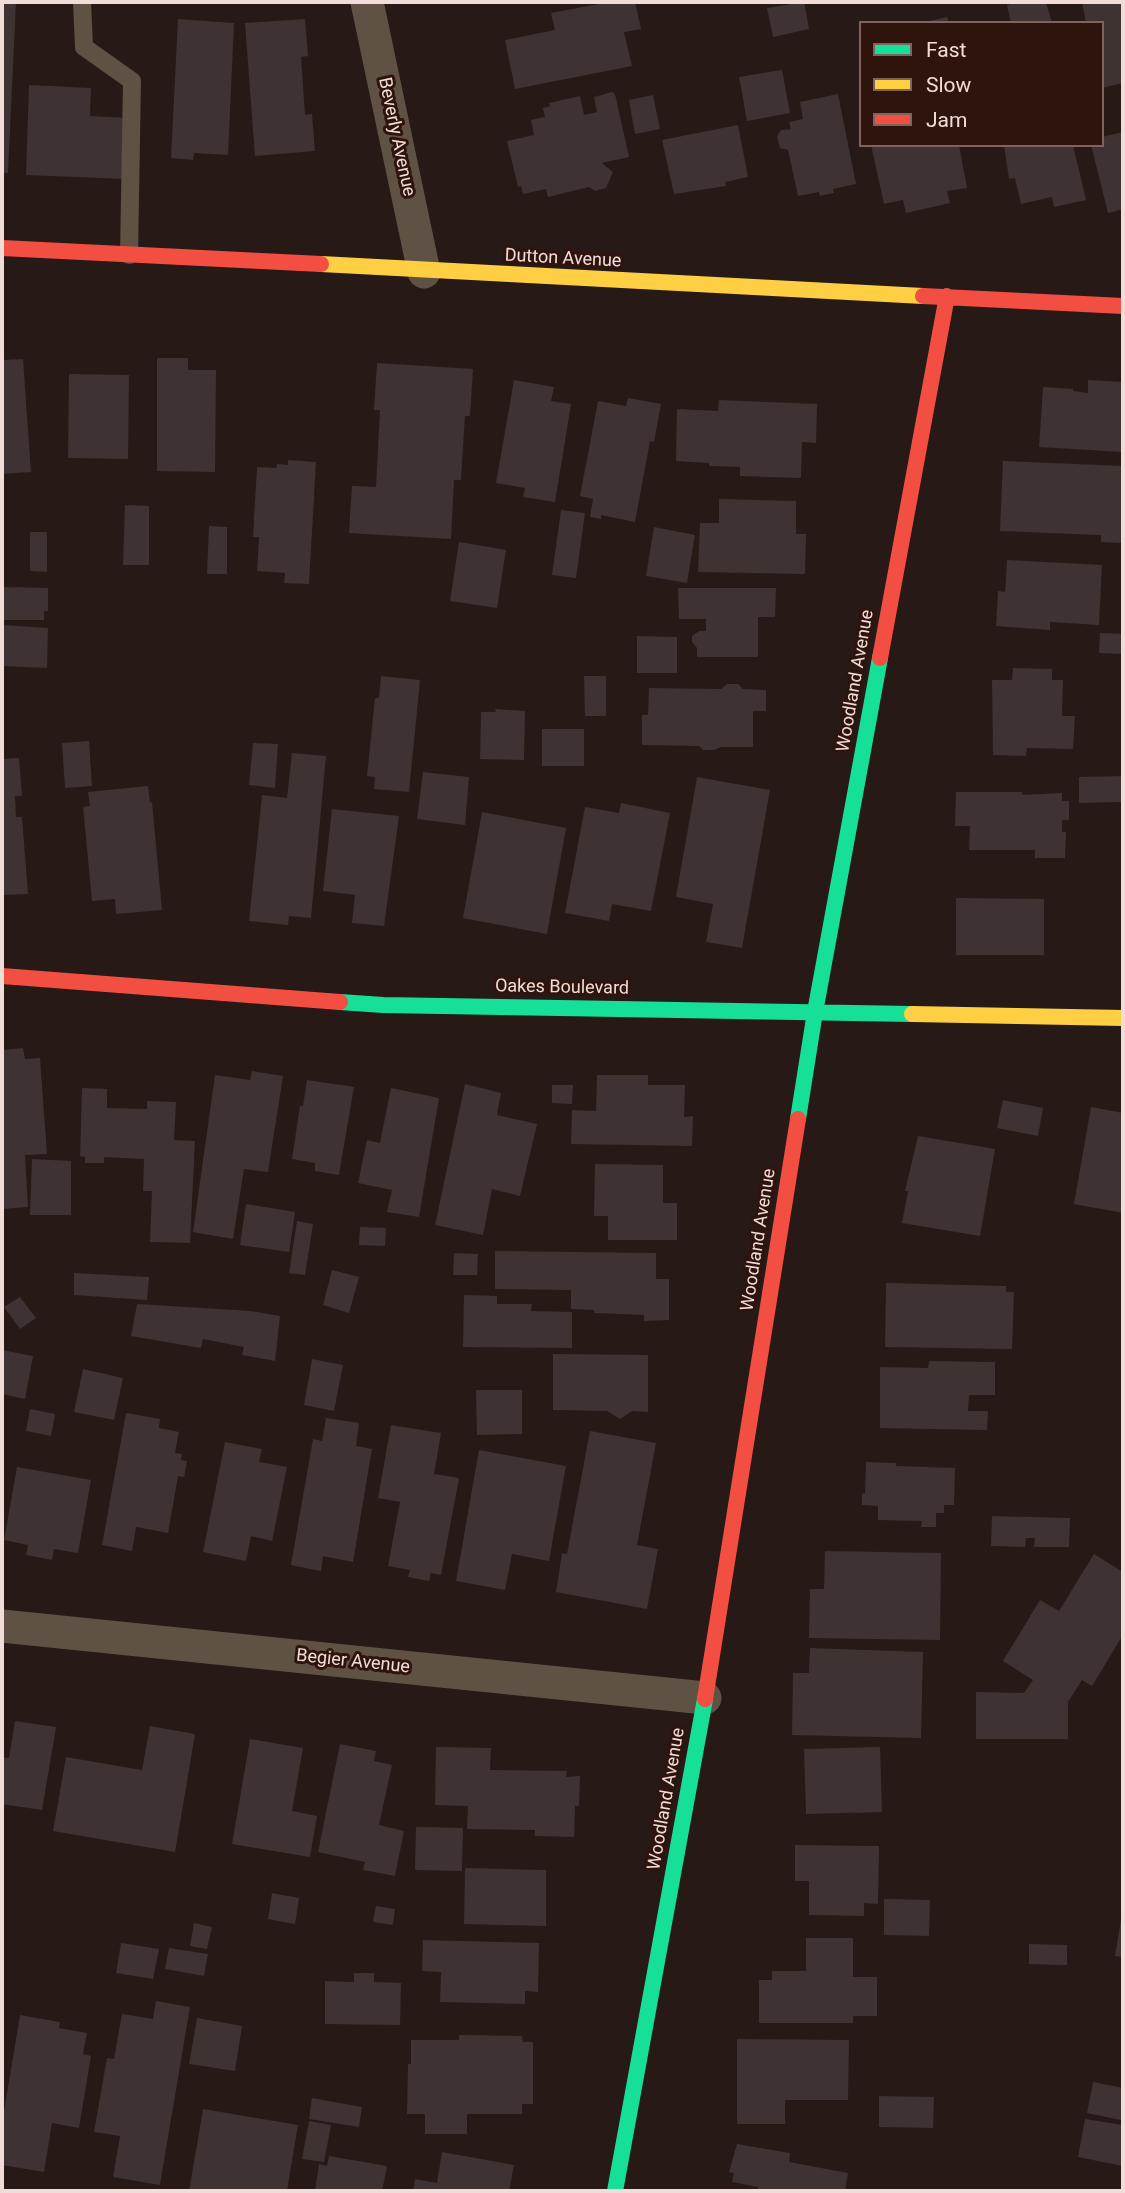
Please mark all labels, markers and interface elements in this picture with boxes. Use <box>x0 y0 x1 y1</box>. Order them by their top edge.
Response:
legend <box>859 21 1104 147</box>
text: Fast <box>926 38 966 62</box>
text: Slow <box>926 73 971 97</box>
street label: Beverly Avenue <box>373 76 419 198</box>
text: Jam <box>926 108 967 132</box>
street label: Dutton Avenue <box>504 245 622 273</box>
street label: Woodland Avenue <box>833 608 879 754</box>
street label: Oakes Boulevard <box>495 976 629 1000</box>
street label: Woodland Avenue <box>737 1167 781 1313</box>
street label: Begier Avenue <box>295 1645 411 1679</box>
street label: Woodland Avenue <box>644 1726 690 1872</box>

